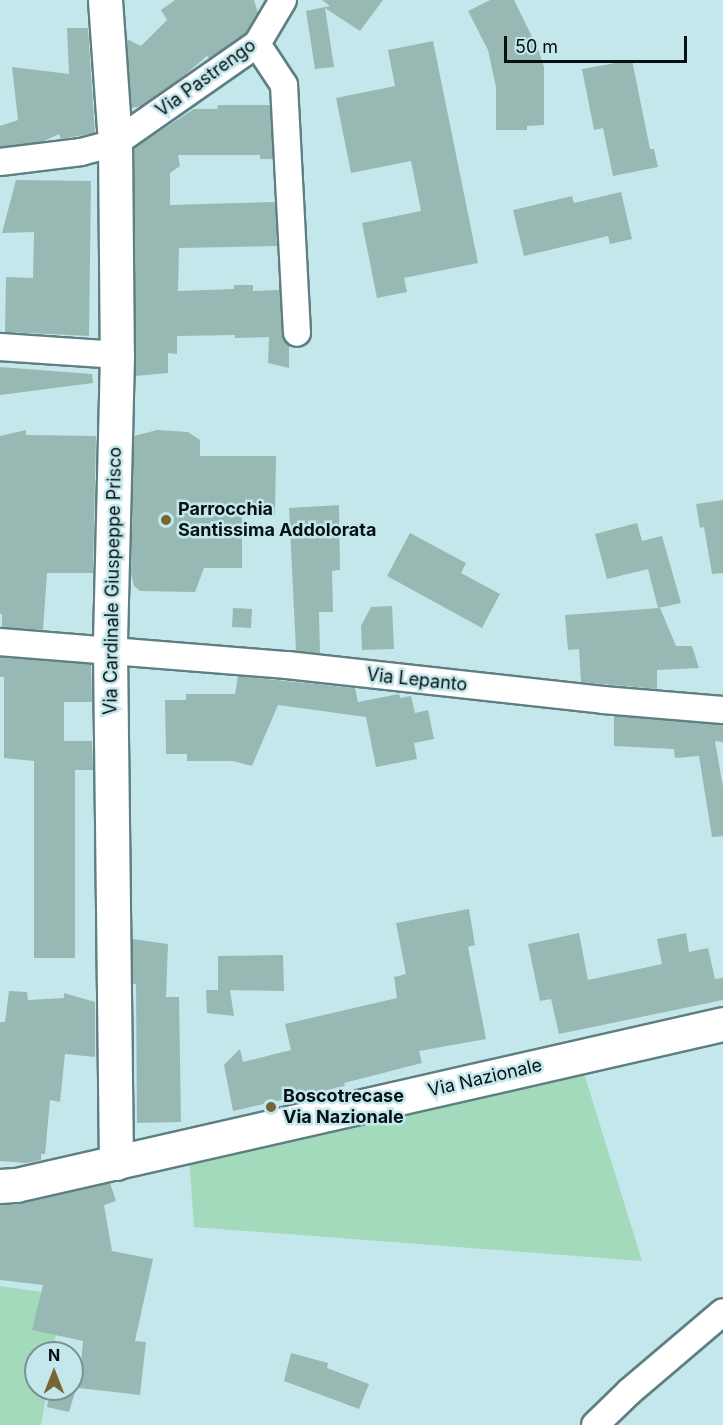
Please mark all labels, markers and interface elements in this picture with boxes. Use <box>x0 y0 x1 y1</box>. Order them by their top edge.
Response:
scale bar <box>507 24 690 62</box>
street label: Via Pastrengo <box>152 34 260 122</box>
text: 50 m <box>515 36 558 57</box>
street label: Via Cardinale Giuspeppe Prisco <box>100 447 126 715</box>
place label: Parrocchia Santissima Addolorata <box>178 499 376 542</box>
marker: Parrocchia Santissima Addolorata <box>159 513 173 527</box>
street label: Via Lepanto <box>366 664 468 696</box>
street label: Via Nazionale <box>426 1054 544 1102</box>
place label: Boscotrecase Via Nazionale <box>283 1086 404 1128</box>
marker: Boscotrecase Via Nazionale <box>264 1100 278 1114</box>
north arrow <box>24 1341 84 1401</box>
text: N <box>48 1345 60 1365</box>

